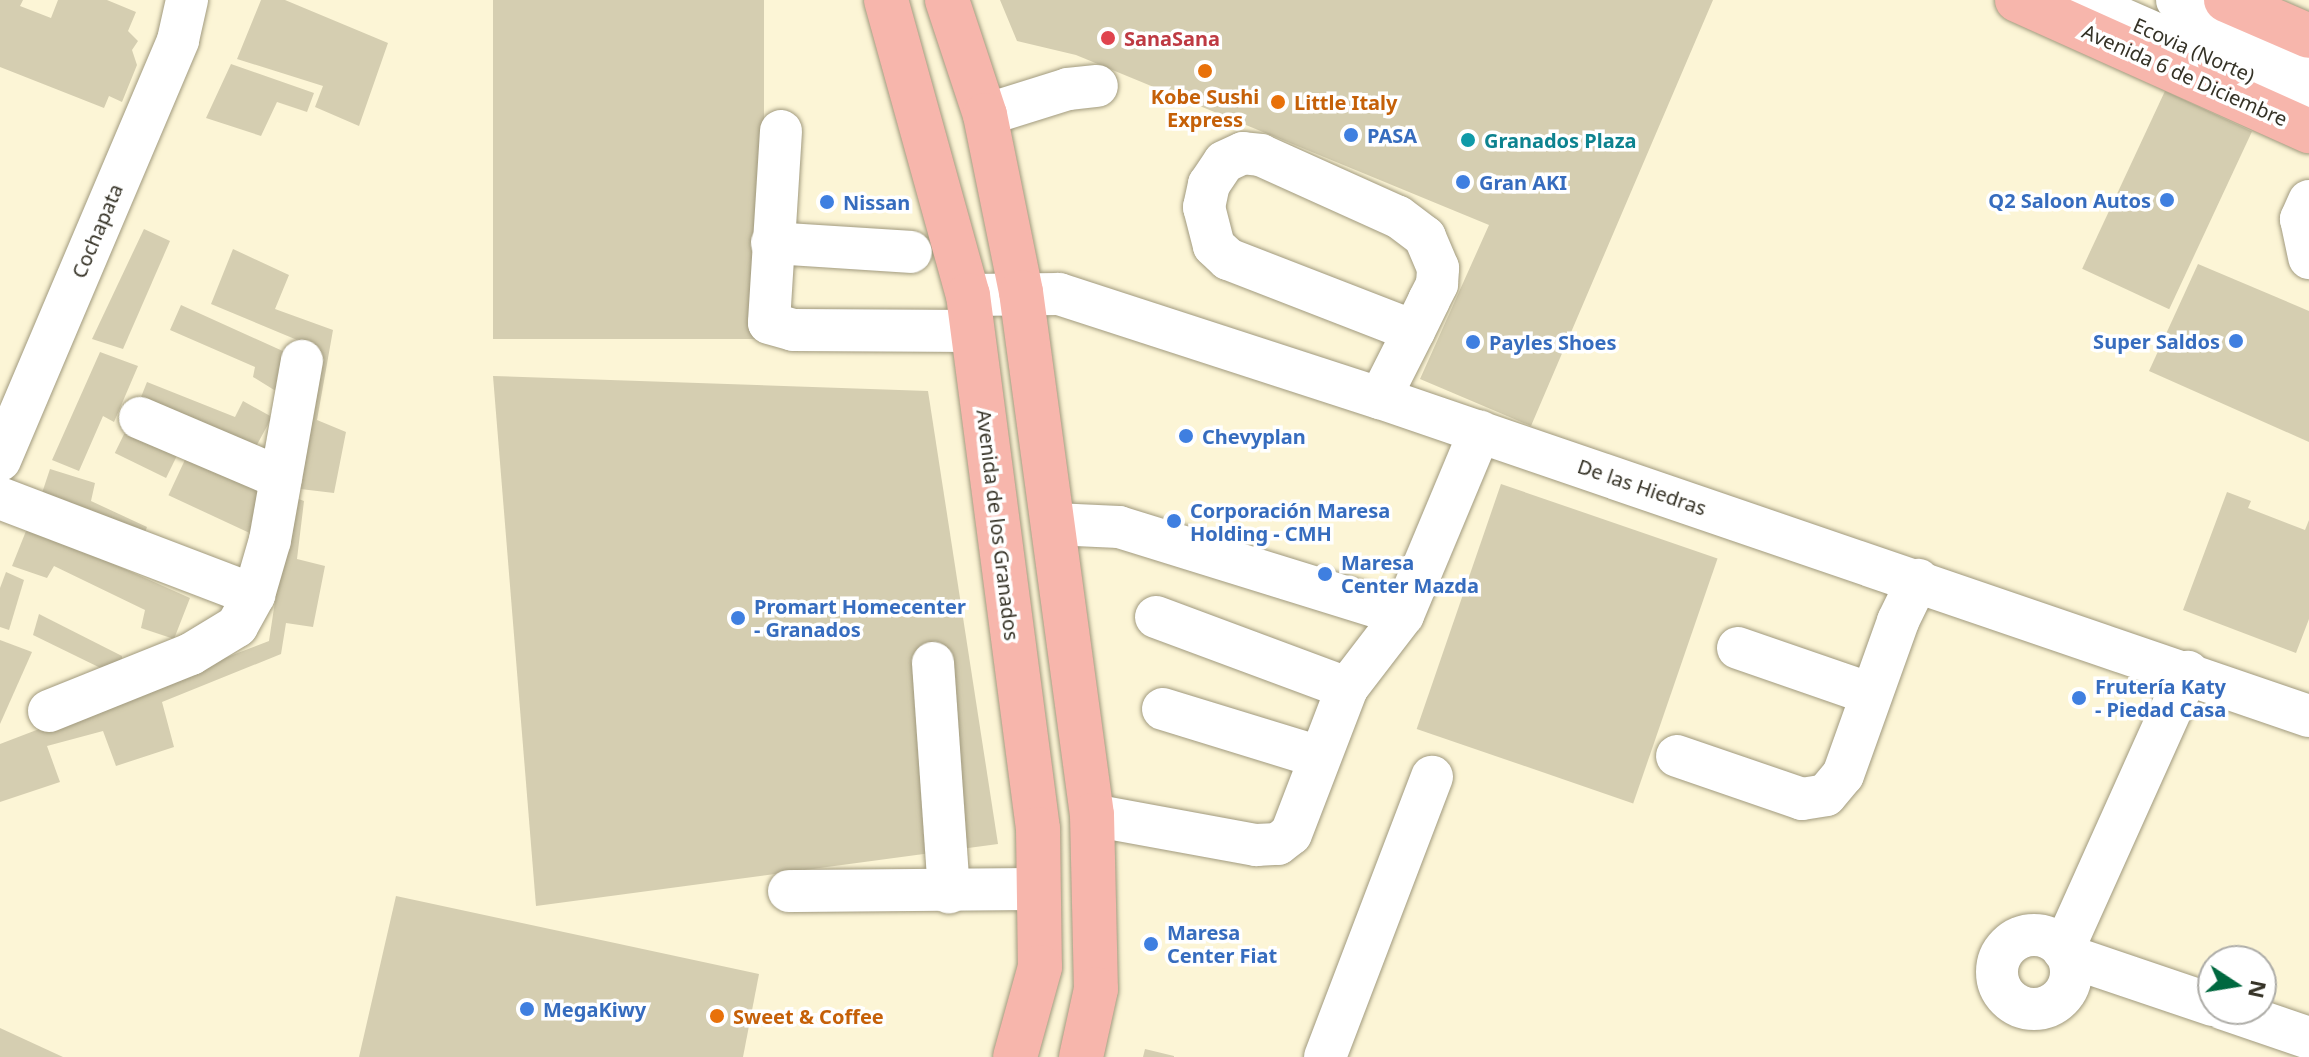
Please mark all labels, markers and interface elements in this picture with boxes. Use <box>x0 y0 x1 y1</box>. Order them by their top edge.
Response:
street label: Ecovia (Norte) <box>2130 13 2258 87</box>
street label: Avenida 6 de Diciembre <box>2079 19 2291 131</box>
place label: SanaSana <box>1124 26 1220 50</box>
marker: SanaSana <box>1099 29 1117 47</box>
marker: Kobe Sushi Express <box>1196 62 1214 80</box>
place label: Kobe Sushi Express <box>1151 84 1259 131</box>
place label: Little Italy <box>1294 90 1397 114</box>
marker: Little Italy <box>1269 93 1287 111</box>
place label: PASA <box>1367 123 1417 147</box>
marker: PASA <box>1342 126 1360 144</box>
place label: Granados Plaza <box>1484 128 1637 152</box>
marker: Granados Plaza <box>1459 131 1477 149</box>
place label: Gran AKI <box>1479 170 1567 194</box>
marker: Gran AKI <box>1454 173 1472 191</box>
street label: Cochapata <box>66 180 128 282</box>
place label: Q2 Saloon Autos <box>1988 188 2151 212</box>
place label: Nissan <box>843 190 910 214</box>
marker: Q2 Saloon Autos <box>2158 191 2176 209</box>
marker: Nissan <box>818 193 836 211</box>
place label: Super Saldos <box>2093 329 2220 353</box>
place label: Payles Shoes <box>1489 330 1616 354</box>
marker: Super Saldos <box>2227 332 2245 350</box>
marker: Payles Shoes <box>1464 333 1482 351</box>
street label: Avenida de los Granados <box>972 408 1024 642</box>
place label: Chevyplan <box>1202 424 1306 448</box>
marker: Chevyplan <box>1177 427 1195 445</box>
street label: De las Hiedras <box>1575 454 1709 520</box>
place label: Corporación Maresa Holding - CMH <box>1190 498 1390 545</box>
marker: Corporación Maresa Holding - CMH <box>1165 512 1183 530</box>
place label: Maresa Center Mazda <box>1341 550 1479 597</box>
marker: Maresa Center Mazda <box>1316 565 1334 583</box>
place label: Promart Homecenter - Granados <box>754 594 966 641</box>
marker: Promart Homecenter - Granados <box>729 609 747 627</box>
place label: Frutería Katy - Piedad Casa <box>2095 674 2226 721</box>
marker: Frutería Katy - Piedad Casa <box>2070 689 2088 707</box>
place label: Maresa Center Fiat <box>1167 920 1277 967</box>
marker: Maresa Center Fiat <box>1142 935 1160 953</box>
north arrow <box>2197 945 2277 1025</box>
text: N <box>2242 978 2275 1001</box>
place label: MegaKiwy <box>543 997 646 1021</box>
marker: MegaKiwy <box>518 1000 536 1018</box>
place label: Sweet & Coffee <box>733 1004 884 1028</box>
marker: Sweet & Coffee <box>708 1007 726 1025</box>

